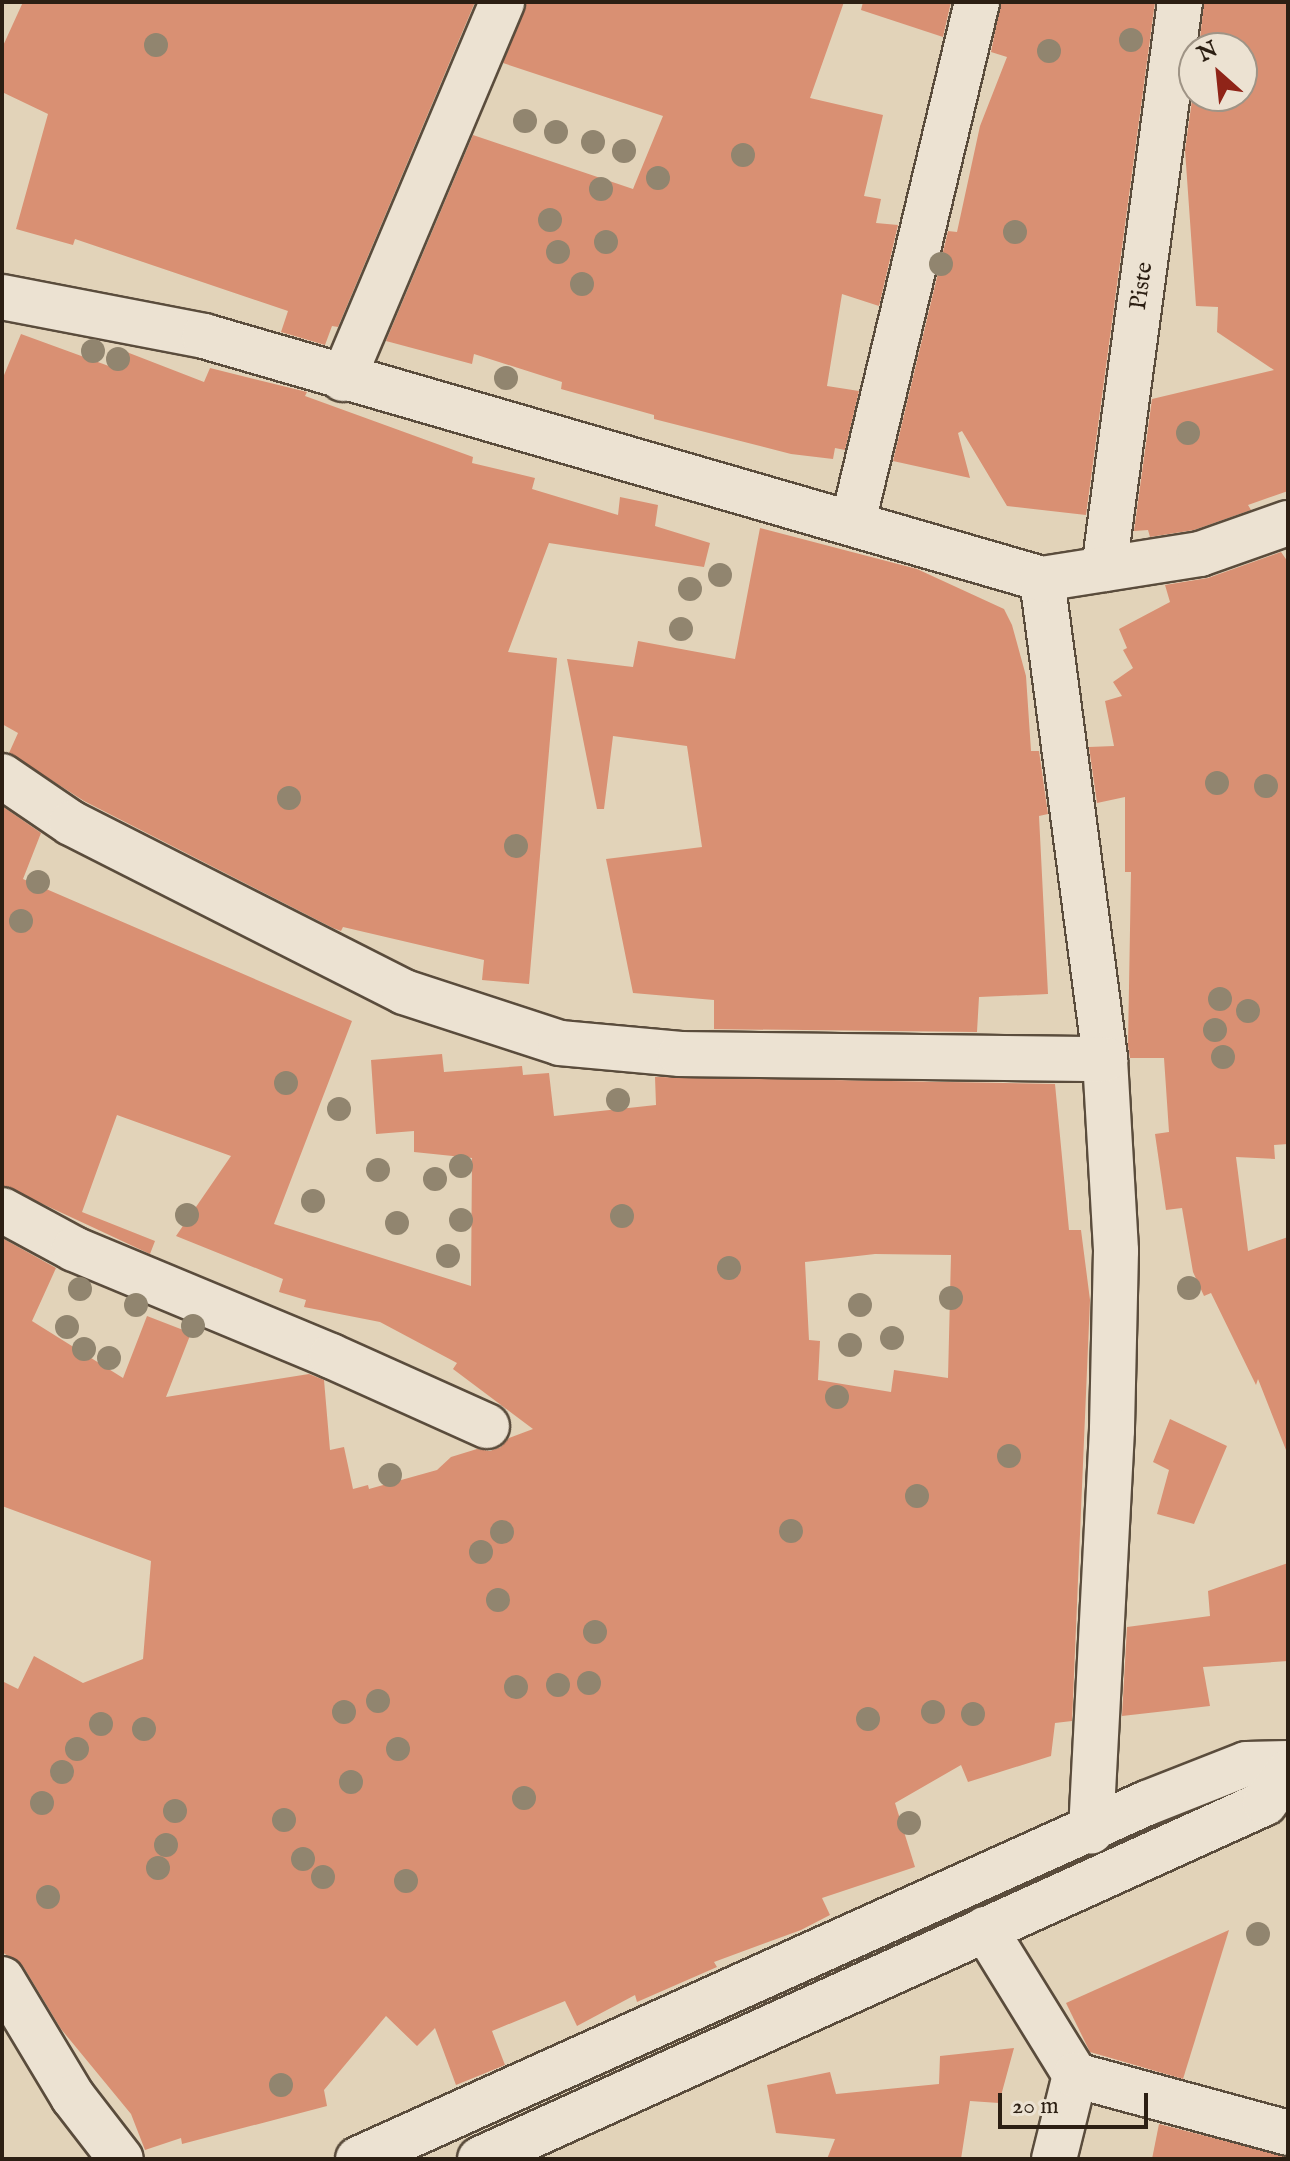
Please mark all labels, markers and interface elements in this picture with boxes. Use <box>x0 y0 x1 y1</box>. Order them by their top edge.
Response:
north arrow <box>1178 32 1258 112</box>
text: N <box>1193 36 1223 69</box>
street label: Piste <box>1124 260 1160 312</box>
scale bar <box>1002 2077 1152 2127</box>
text: 20 m <box>1012 2091 1059 2122</box>

